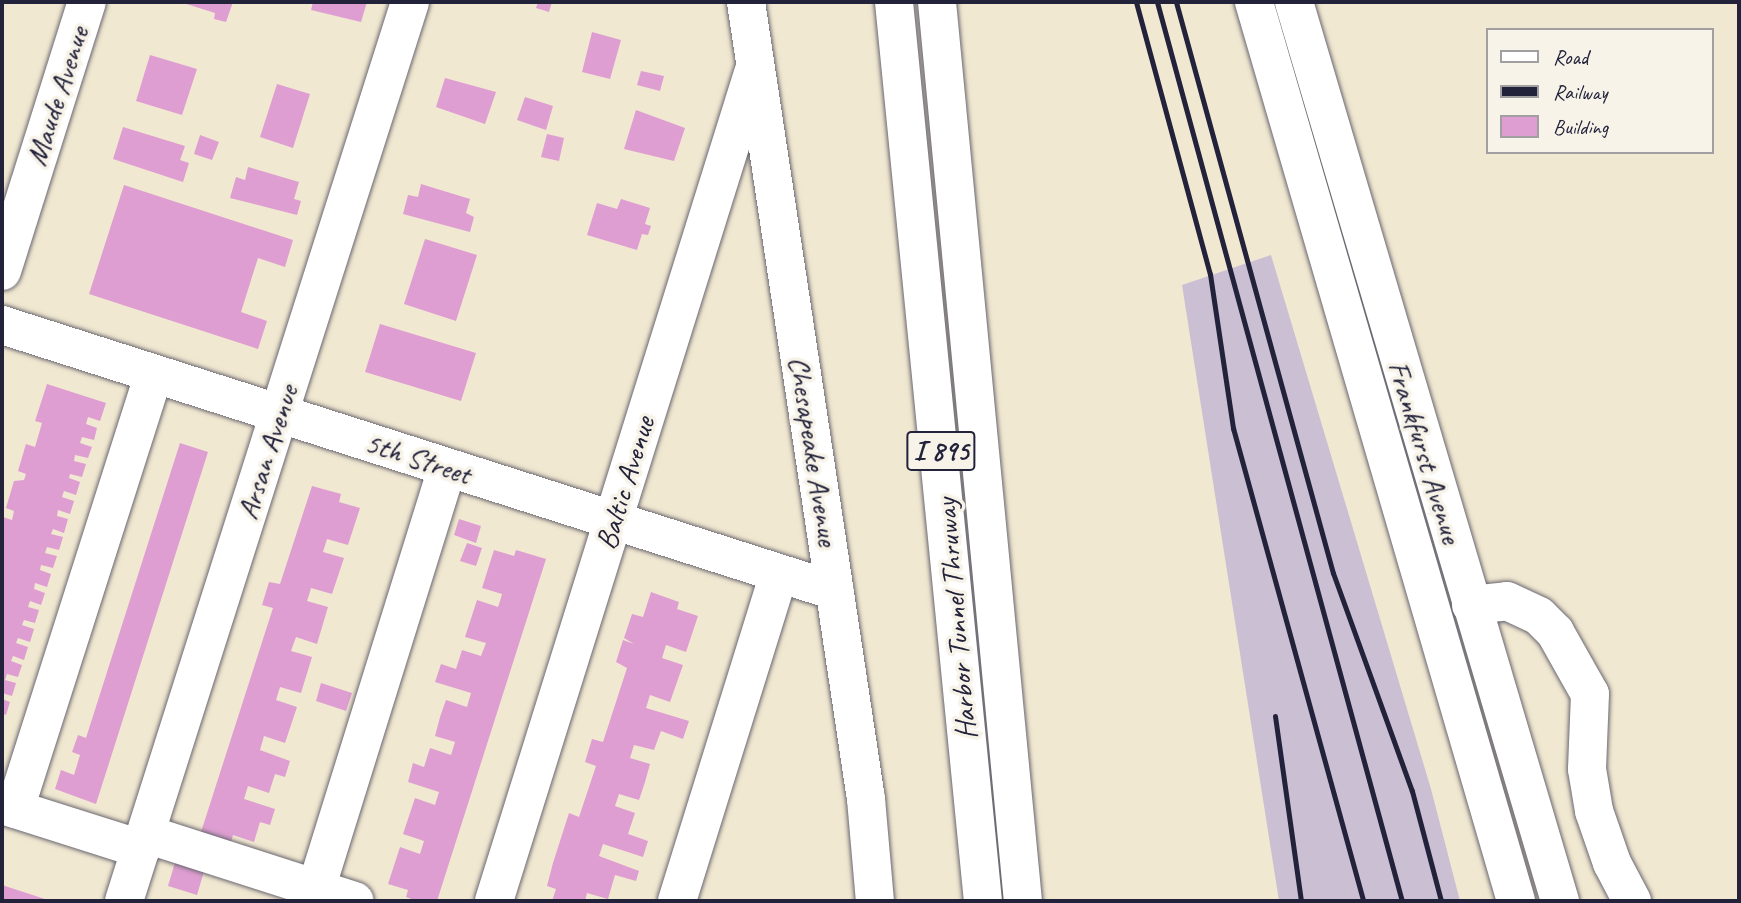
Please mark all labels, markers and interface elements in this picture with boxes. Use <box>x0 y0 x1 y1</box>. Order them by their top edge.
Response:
street label: Maude Avenue <box>18 22 96 170</box>
legend <box>1486 28 1713 154</box>
text: Road <box>1553 44 1588 70</box>
text: Railway <box>1553 79 1607 105</box>
text: Building <box>1553 114 1608 140</box>
street label: Chesapeake Avenue <box>781 354 847 548</box>
street label: Frankfurst Avenue <box>1380 357 1470 547</box>
street label: Arsan Avenue <box>228 381 306 523</box>
street label: Baltic Avenue <box>588 412 662 554</box>
street label: 5th Street <box>360 424 476 492</box>
road number: I 895 <box>906 426 976 476</box>
street label: Harbor Tunnel Thruway <box>928 497 984 741</box>

